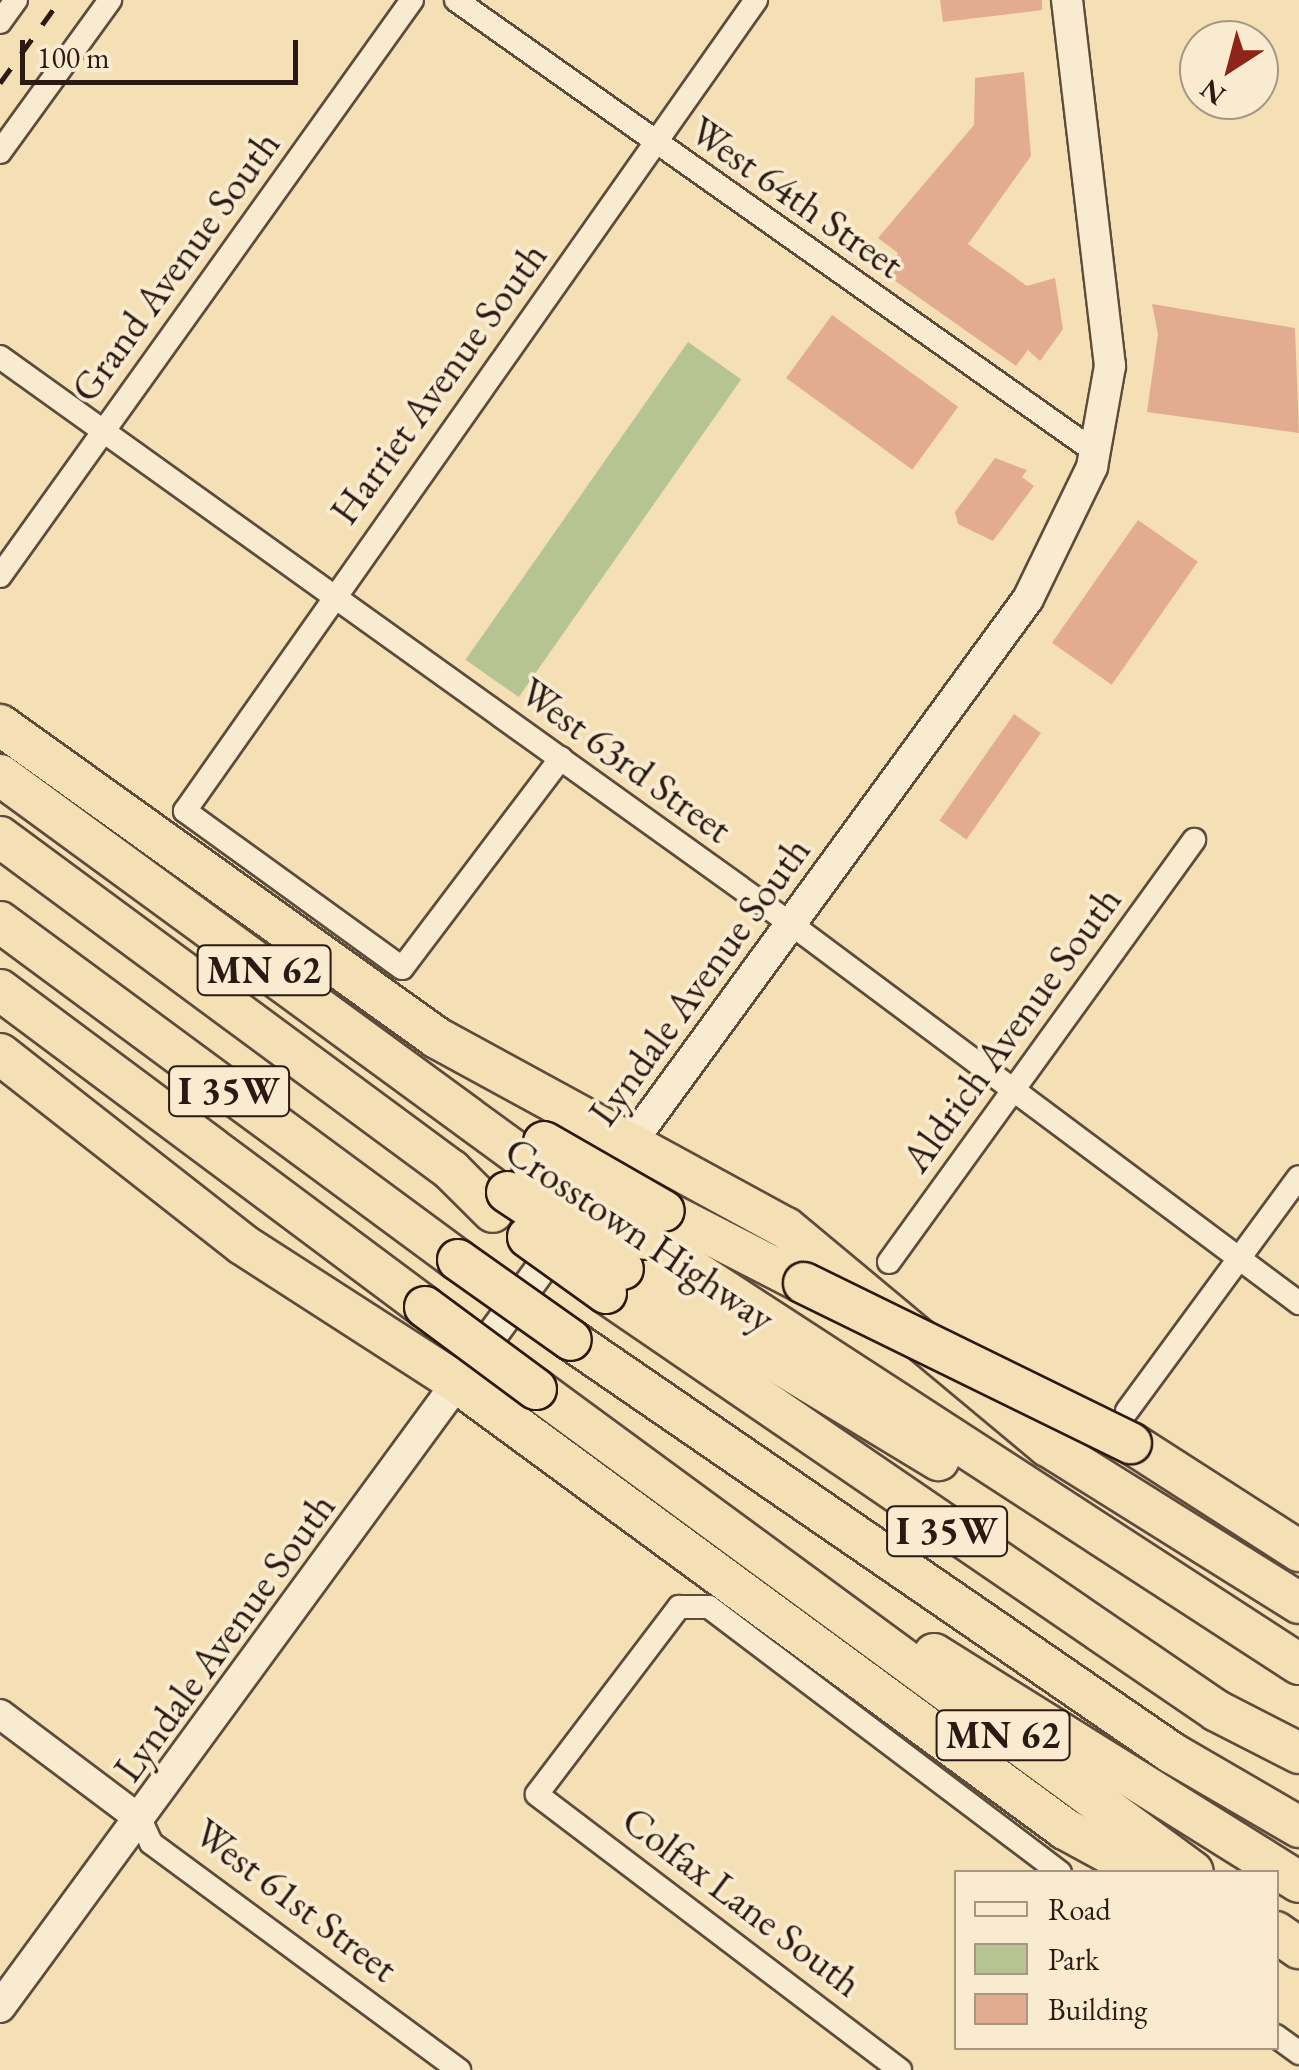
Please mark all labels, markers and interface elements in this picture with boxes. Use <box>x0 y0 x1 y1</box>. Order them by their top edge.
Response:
scale bar <box>25 20 302 82</box>
north arrow <box>1179 20 1279 120</box>
text: 100 m <box>37 38 110 77</box>
text: N <box>1193 71 1232 114</box>
street label: West 64th Street <box>681 106 913 288</box>
street label: Grand Avenue South <box>61 121 289 411</box>
street label: Harriet Avenue South <box>320 233 556 533</box>
street label: West 63rd Street <box>511 667 741 853</box>
street label: Lyndale Avenue South <box>578 827 820 1135</box>
street label: Aldrich Avenue South <box>891 877 1131 1181</box>
road number: MN 62 <box>196 937 332 1003</box>
road number: I 35W <box>166 1058 292 1124</box>
street label: Crosstown Highway <box>496 1126 784 1342</box>
street label: Lyndale Avenue South <box>103 1483 345 1791</box>
road number: I 35W <box>884 1498 1010 1564</box>
road number: MN 62 <box>936 1702 1070 1768</box>
street label: Colfax Lane South <box>613 1796 871 2006</box>
street label: West 61st Street <box>185 1808 407 1992</box>
legend <box>954 1870 1279 2050</box>
text: Road <box>1048 1890 1111 1929</box>
text: Park <box>1048 1940 1099 1979</box>
text: Building <box>1048 1990 1147 2029</box>

